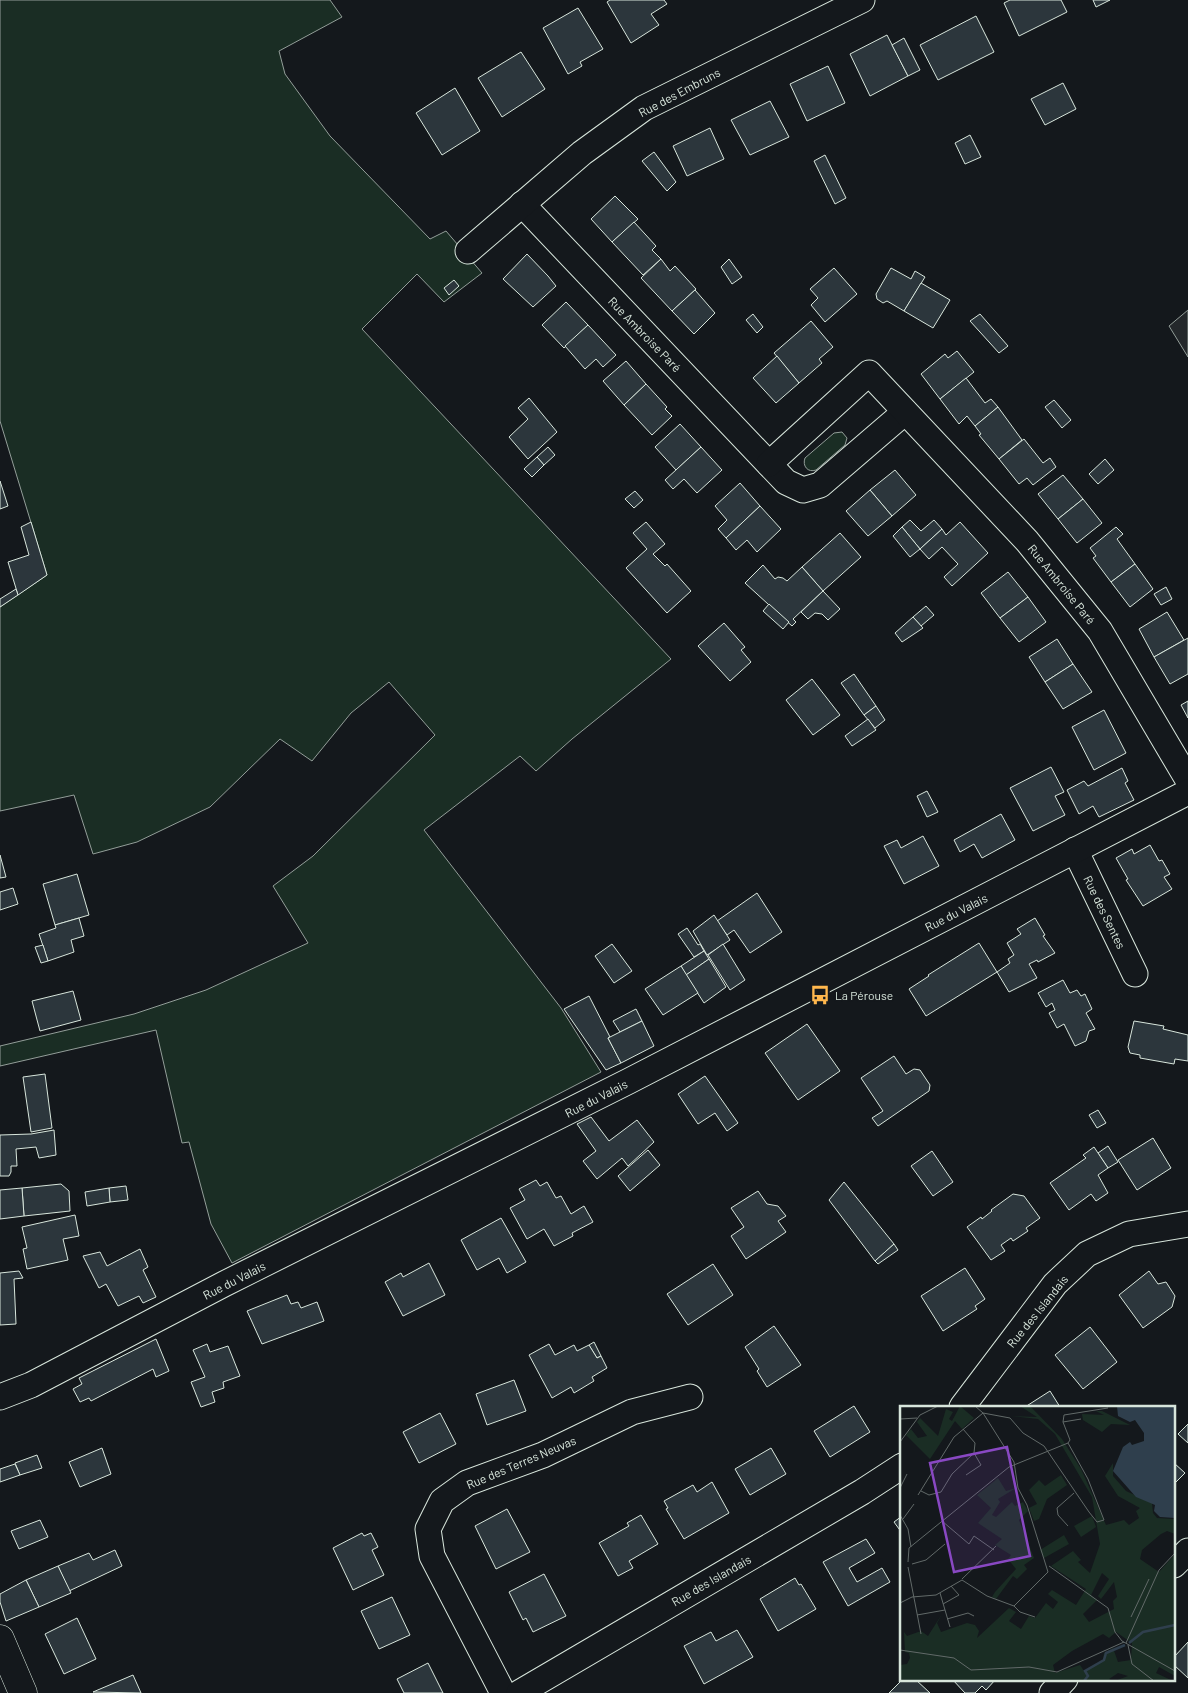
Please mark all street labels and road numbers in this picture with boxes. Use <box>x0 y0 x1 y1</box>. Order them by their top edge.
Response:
street label: Rue des Embruns <box>636 65 722 119</box>
street label: Rue Ambroise Paré <box>606 294 684 374</box>
street label: Rue Ambroise Paré <box>1026 541 1098 627</box>
street label: Rue des Sentes <box>1081 873 1129 951</box>
street label: Rue du Valais <box>922 890 990 934</box>
street label: Rue du Valais <box>562 1076 630 1120</box>
street label: Rue du Valais <box>200 1258 268 1302</box>
street label: Rue des Islandais <box>1003 1272 1071 1350</box>
street label: Rue des Terres Neuvas <box>464 1433 578 1491</box>
street label: Rue des Islandais <box>669 1552 753 1608</box>

